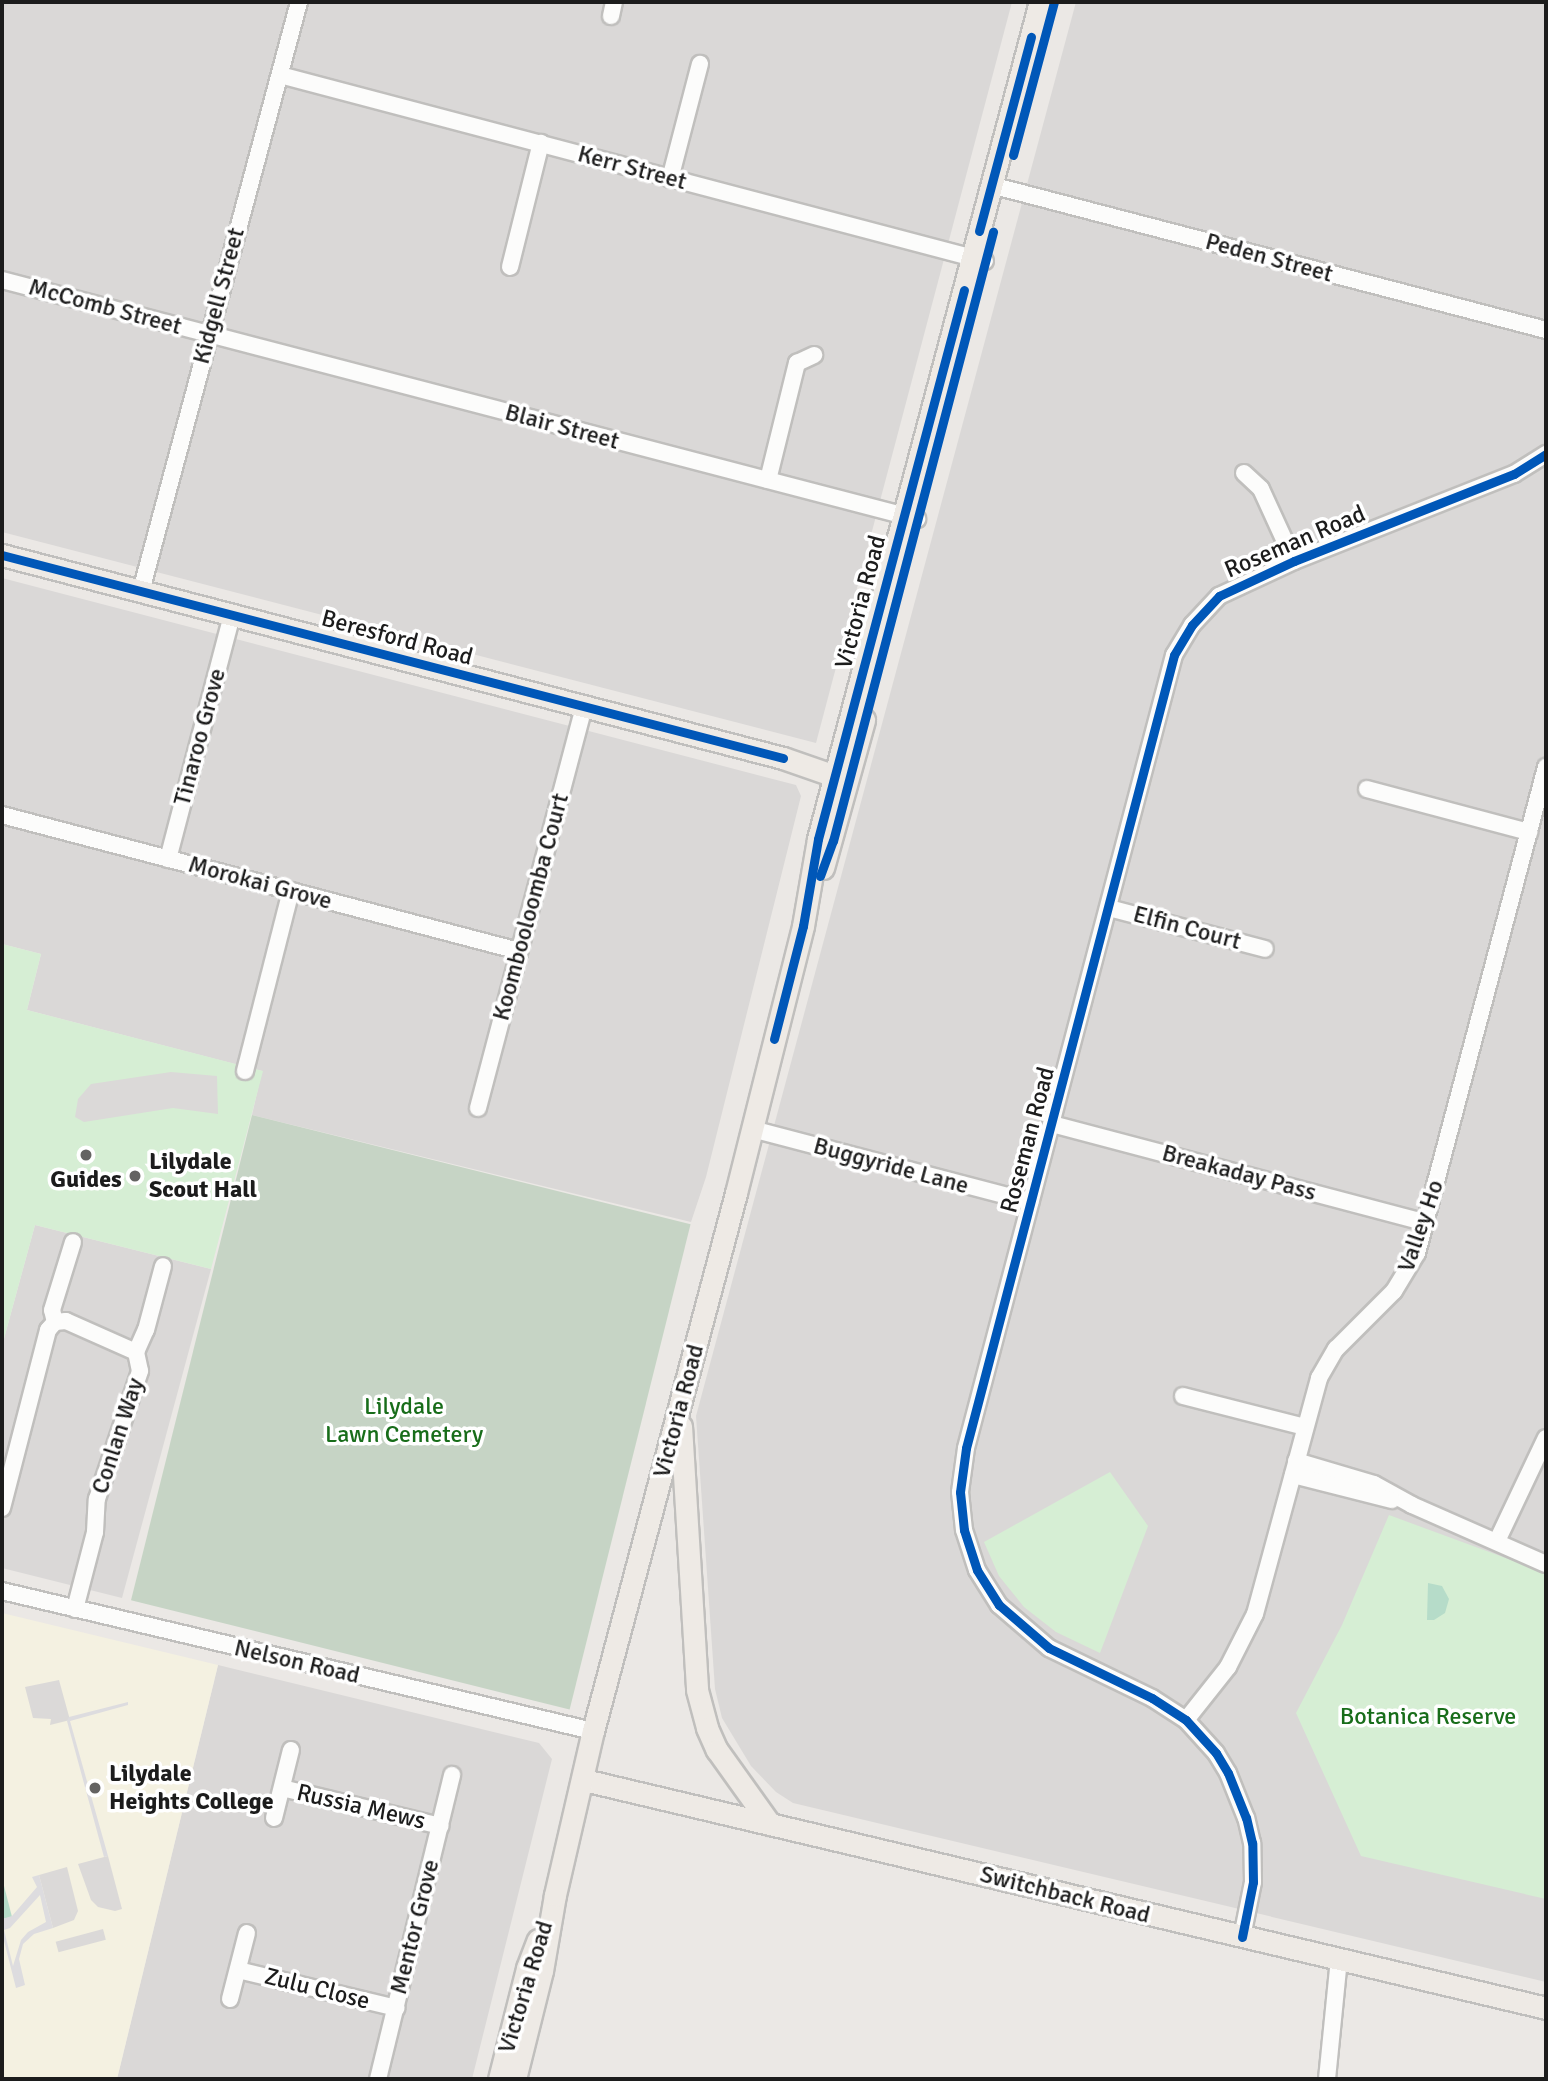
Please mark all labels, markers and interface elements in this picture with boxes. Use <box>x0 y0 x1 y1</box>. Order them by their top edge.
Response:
street label: Kerr Street <box>574 140 690 196</box>
street label: Kidgell Street <box>187 225 251 367</box>
street label: Peden Street <box>1202 227 1336 289</box>
street label: McComb Street <box>25 273 185 341</box>
street label: Blair Street <box>502 398 622 456</box>
street label: Roseman Road <box>1220 499 1370 585</box>
street label: Victoria Road <box>829 532 893 672</box>
street label: Beresford Road <box>318 604 476 672</box>
street label: Tinaroo Grove <box>168 665 232 809</box>
street label: Koombooloomba Court <box>487 790 575 1024</box>
street label: Morokai Grove <box>185 850 335 916</box>
street label: Elfin Court <box>1130 900 1244 956</box>
street label: Roseman Road <box>995 1064 1061 1216</box>
street label: Buggyride Lane <box>810 1131 972 1201</box>
street label: Breakaday Pass <box>1159 1139 1319 1207</box>
marker: Guides <box>78 1147 94 1163</box>
place label: Lilydale Scout Hall <box>149 1148 257 1204</box>
place label: Guides <box>50 1166 122 1194</box>
marker: Lilydale Scout Hall <box>127 1168 143 1184</box>
street label: Valley Ho <box>1392 1176 1450 1276</box>
street label: Victoria Road <box>647 1341 711 1481</box>
street label: Conlan Way <box>86 1374 150 1498</box>
park label: Lilydale Lawn Cemetery <box>325 1393 483 1449</box>
street label: Nelson Road <box>231 1634 363 1690</box>
park label: Botanica Reserve <box>1340 1703 1516 1731</box>
place label: Lilydale Heights College <box>109 1760 274 1816</box>
street label: Russia Mews <box>294 1778 428 1836</box>
marker: Lilydale Heights College <box>87 1780 103 1796</box>
street label: Mentor Grove <box>384 1857 446 1997</box>
street label: Switchback Road <box>977 1860 1153 1930</box>
street label: Victoria Road <box>492 1917 560 2057</box>
street label: Zulu Close <box>261 1962 373 2016</box>

